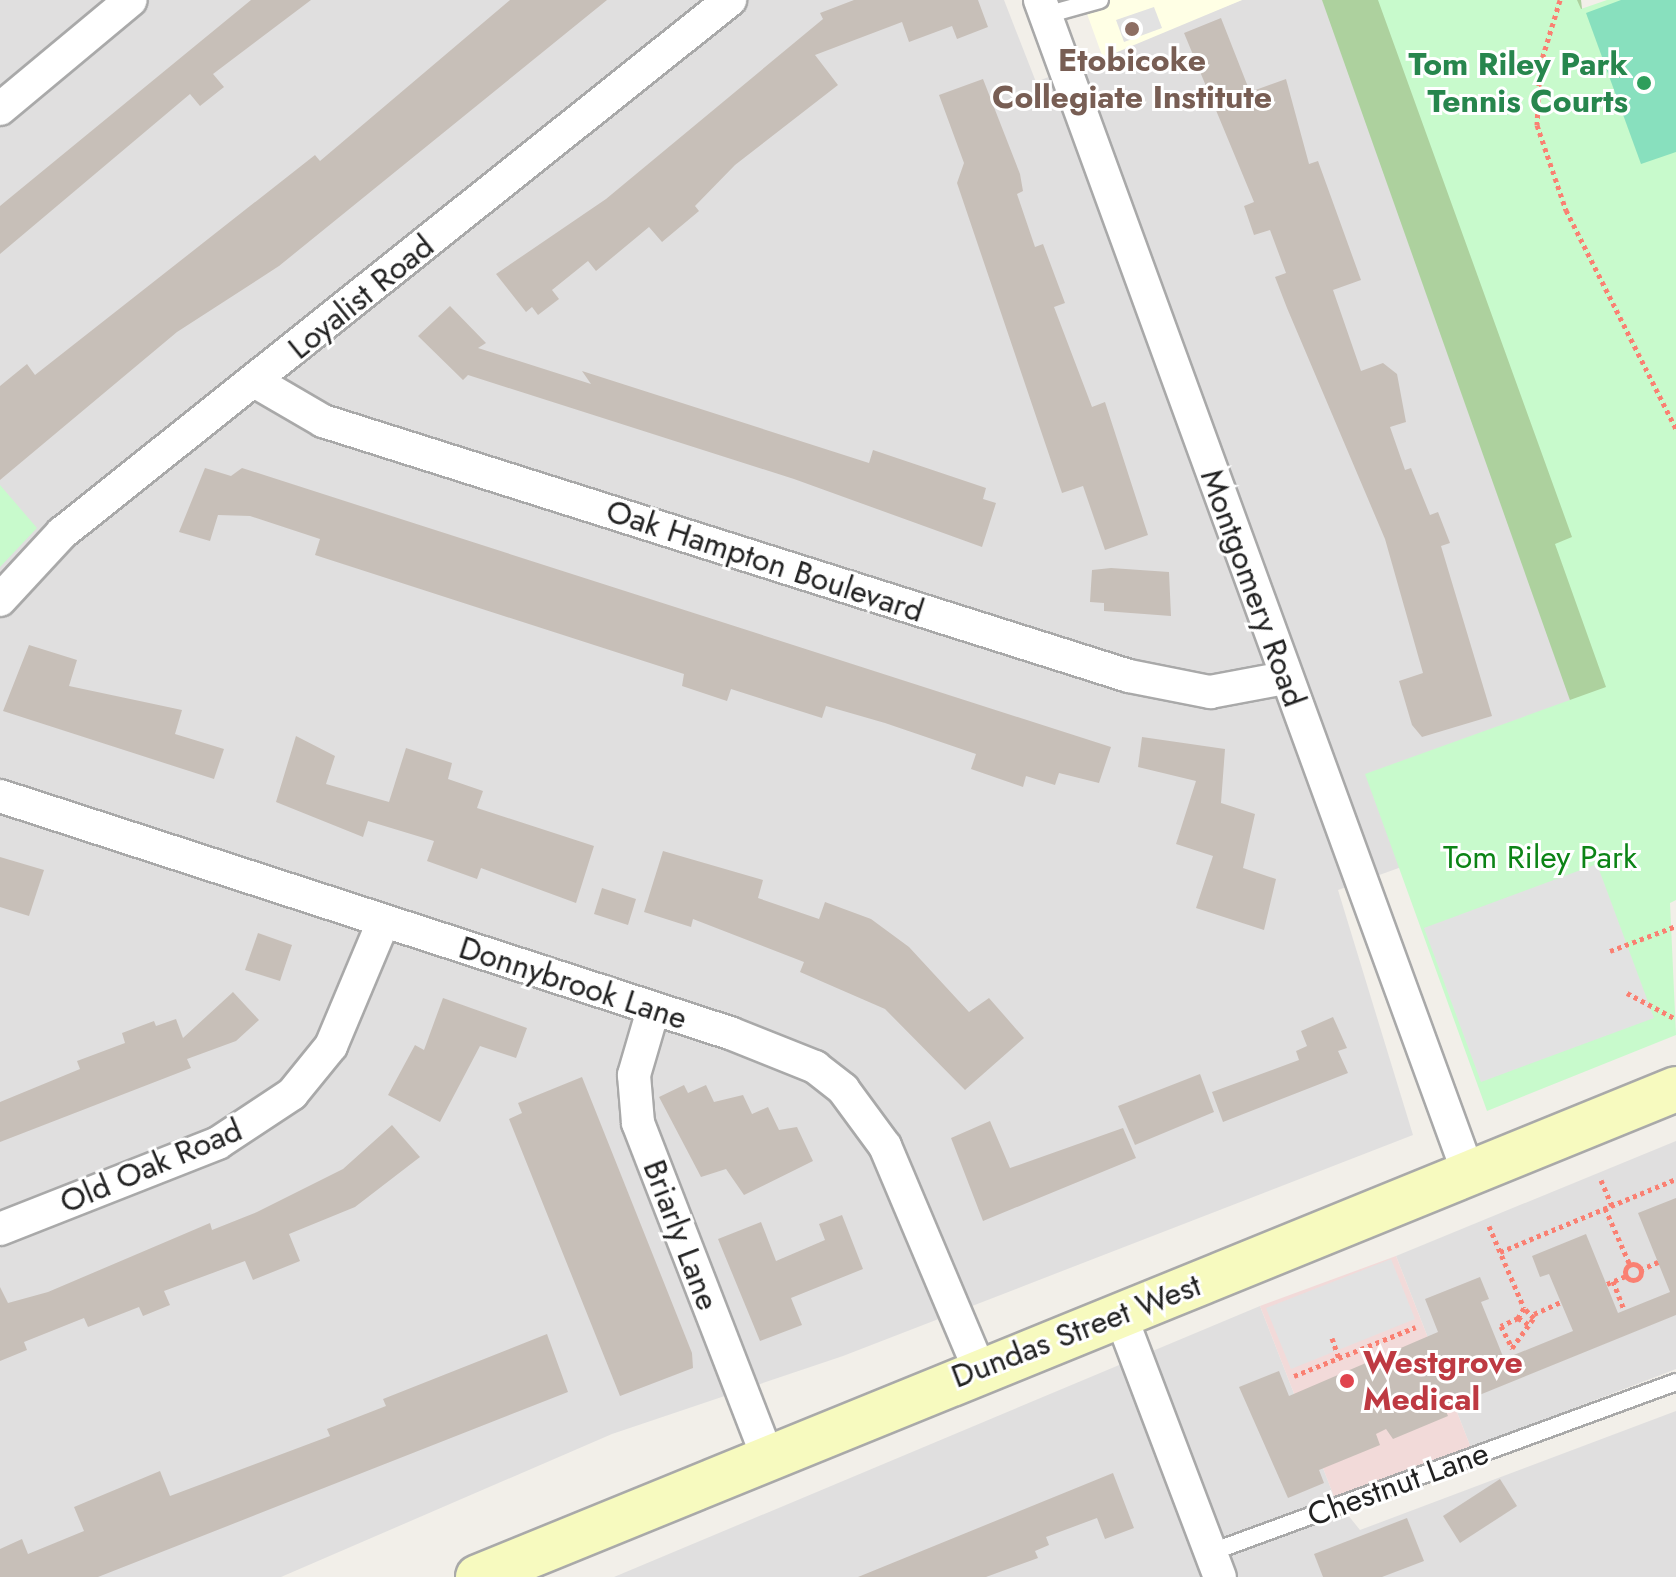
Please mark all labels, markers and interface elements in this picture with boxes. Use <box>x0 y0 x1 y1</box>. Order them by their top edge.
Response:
marker: Etobicoke Collegiate Institute <box>1123 20 1141 38</box>
place label: Etobicoke Collegiate Institute <box>992 42 1272 117</box>
place label: Tom Riley Park Tennis Courts <box>1408 46 1628 121</box>
marker: Tom Riley Park Tennis Courts <box>1635 74 1653 92</box>
street label: Loyalist Road <box>281 227 441 367</box>
street label: Montgomery Road <box>1192 464 1314 712</box>
street label: Oak Hampton Boulevard <box>601 492 929 630</box>
park label: Tom Riley Park <box>1443 838 1637 876</box>
street label: Donnybrook Lane <box>454 928 692 1038</box>
street label: Old Oak Road <box>54 1110 248 1222</box>
street label: Briarly Lane <box>635 1155 727 1315</box>
street label: Dundas Street West <box>946 1266 1206 1396</box>
place label: Westgrove Medical <box>1363 1344 1523 1419</box>
marker: Westgrove Medical <box>1338 1372 1356 1390</box>
street label: Chestnut Lane <box>1302 1434 1494 1534</box>

